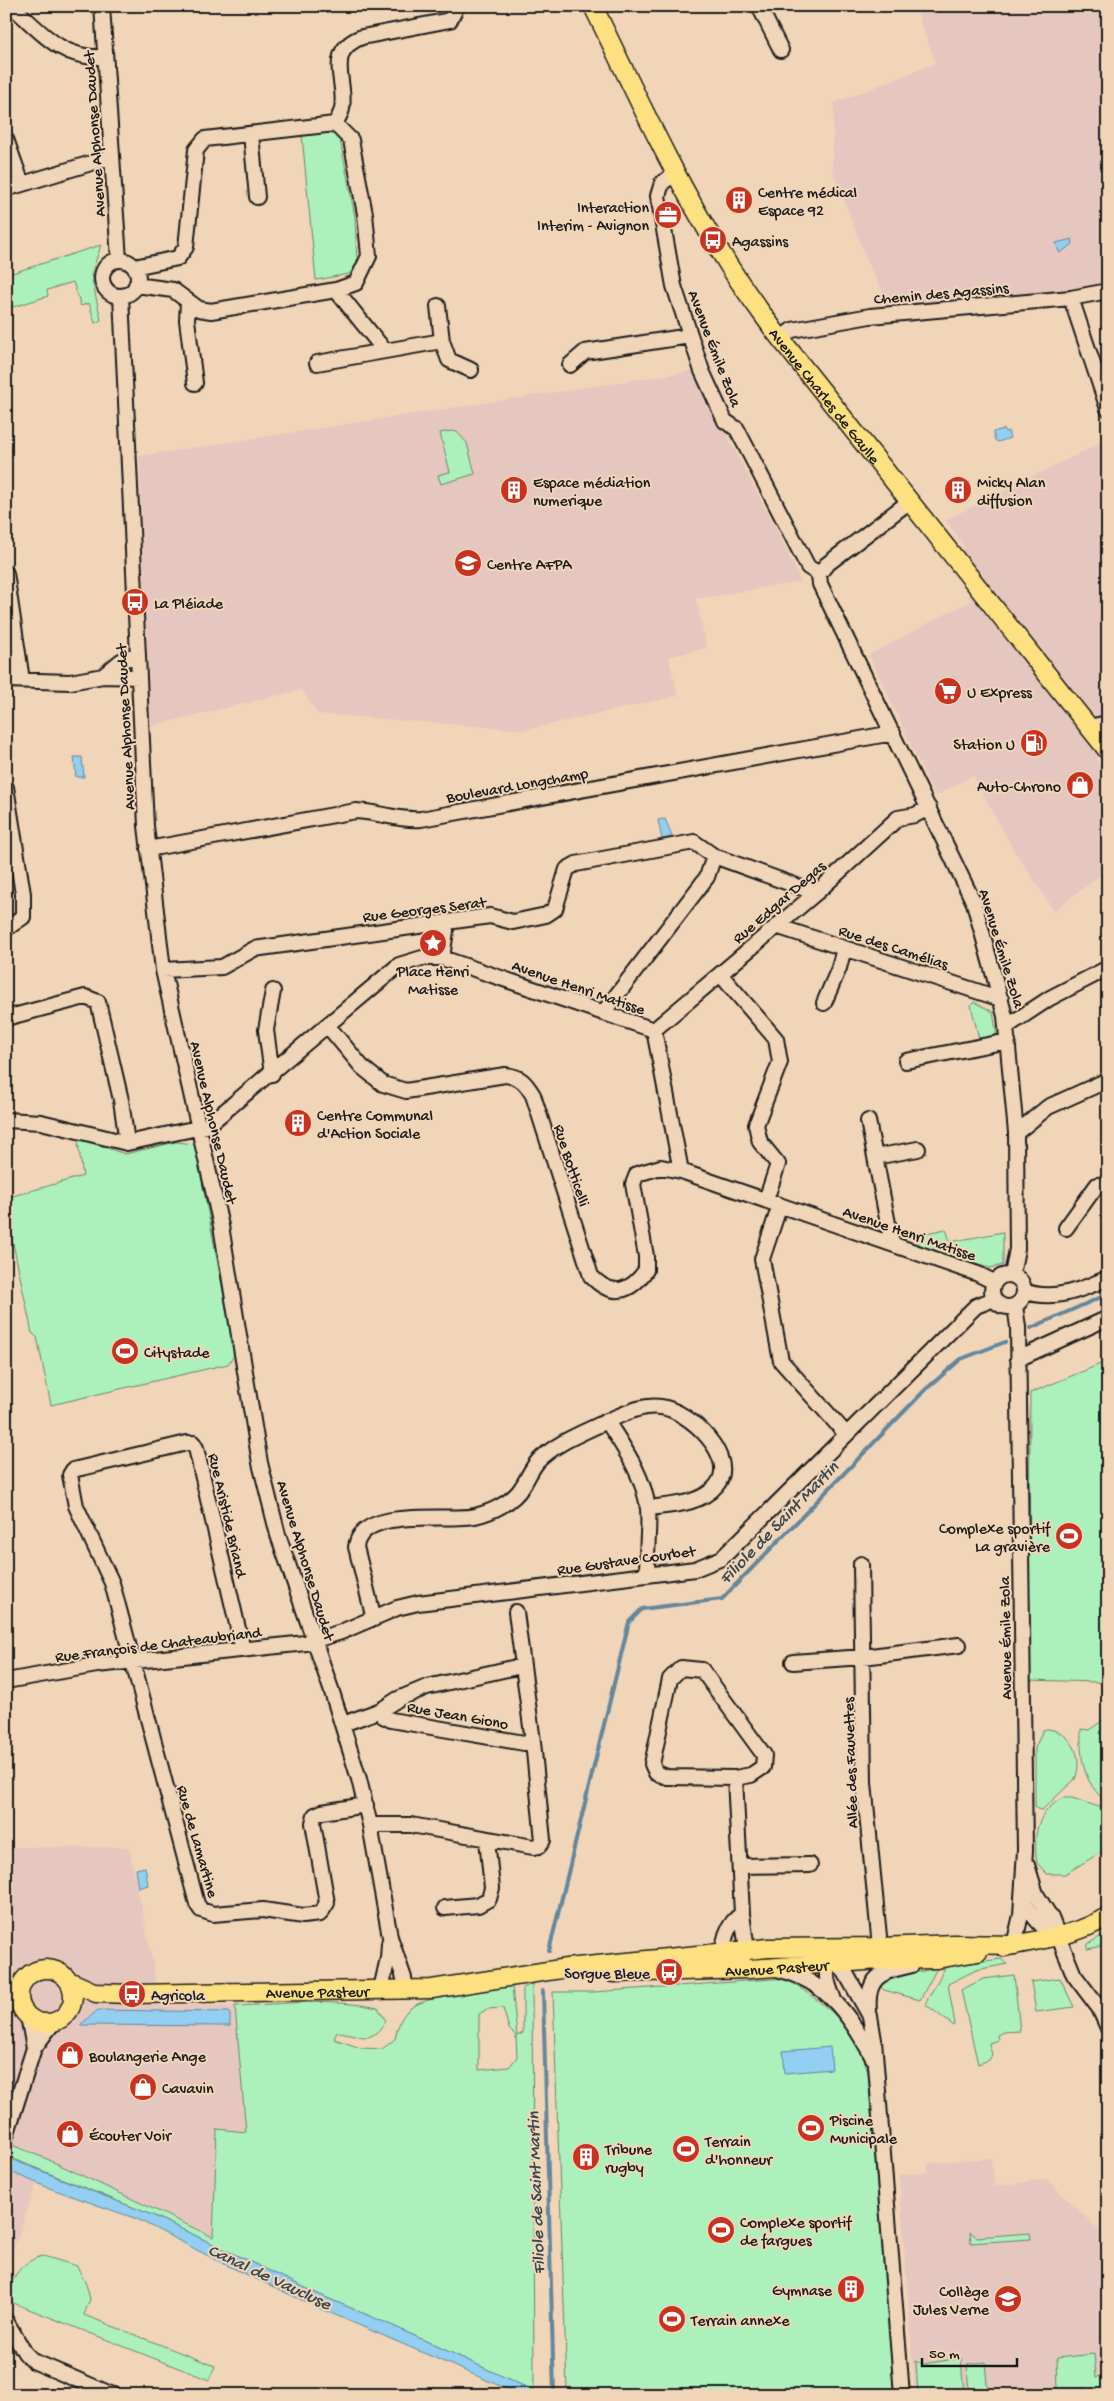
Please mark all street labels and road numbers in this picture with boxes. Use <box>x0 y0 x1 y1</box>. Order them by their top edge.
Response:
street label: Avenue Alphonse Daudet <box>81 49 112 217</box>
street label: Chemin des Agassins <box>873 280 1011 311</box>
street label: Avenue Émile Zola <box>682 288 744 411</box>
street label: Avenue Charles de Gaulle <box>763 326 883 470</box>
street label: Avenue Alphonse Daudet <box>114 642 141 810</box>
street label: Boulevard Longchamp <box>444 766 590 809</box>
street label: Rue Edgar Degas <box>730 857 832 949</box>
street label: Avenue Émile Zola <box>973 887 1027 1012</box>
street label: Rue Georges Serat <box>362 894 489 928</box>
street label: Rue des Camélias <box>836 923 951 976</box>
street label: Avenue Henri Matisse <box>509 958 648 1021</box>
street label: Avenue Alphonse Daudet <box>184 1040 240 1207</box>
street label: Rue Botticelli <box>547 1123 592 1210</box>
street label: Avenue Henri Matisse <box>840 1204 979 1267</box>
street label: Rue Aristide Briand <box>202 1452 249 1581</box>
street label: Avenue Alphonse Daudet <box>270 1479 337 1645</box>
street label: Rue Gustave Courbet <box>556 1543 698 1582</box>
street label: Avenue Émile Zola <box>997 1575 1018 1700</box>
street label: Rue François de Chateaubriand <box>54 1624 264 1669</box>
street label: Allée des Fauvettes <box>841 1696 864 1829</box>
street label: Rue Jean Giono <box>405 1699 510 1736</box>
street label: Rue de Lamartine <box>171 1784 221 1901</box>
street label: Avenue Pasteur <box>725 1958 831 1983</box>
street label: Avenue Pasteur <box>266 1984 371 2005</box>

